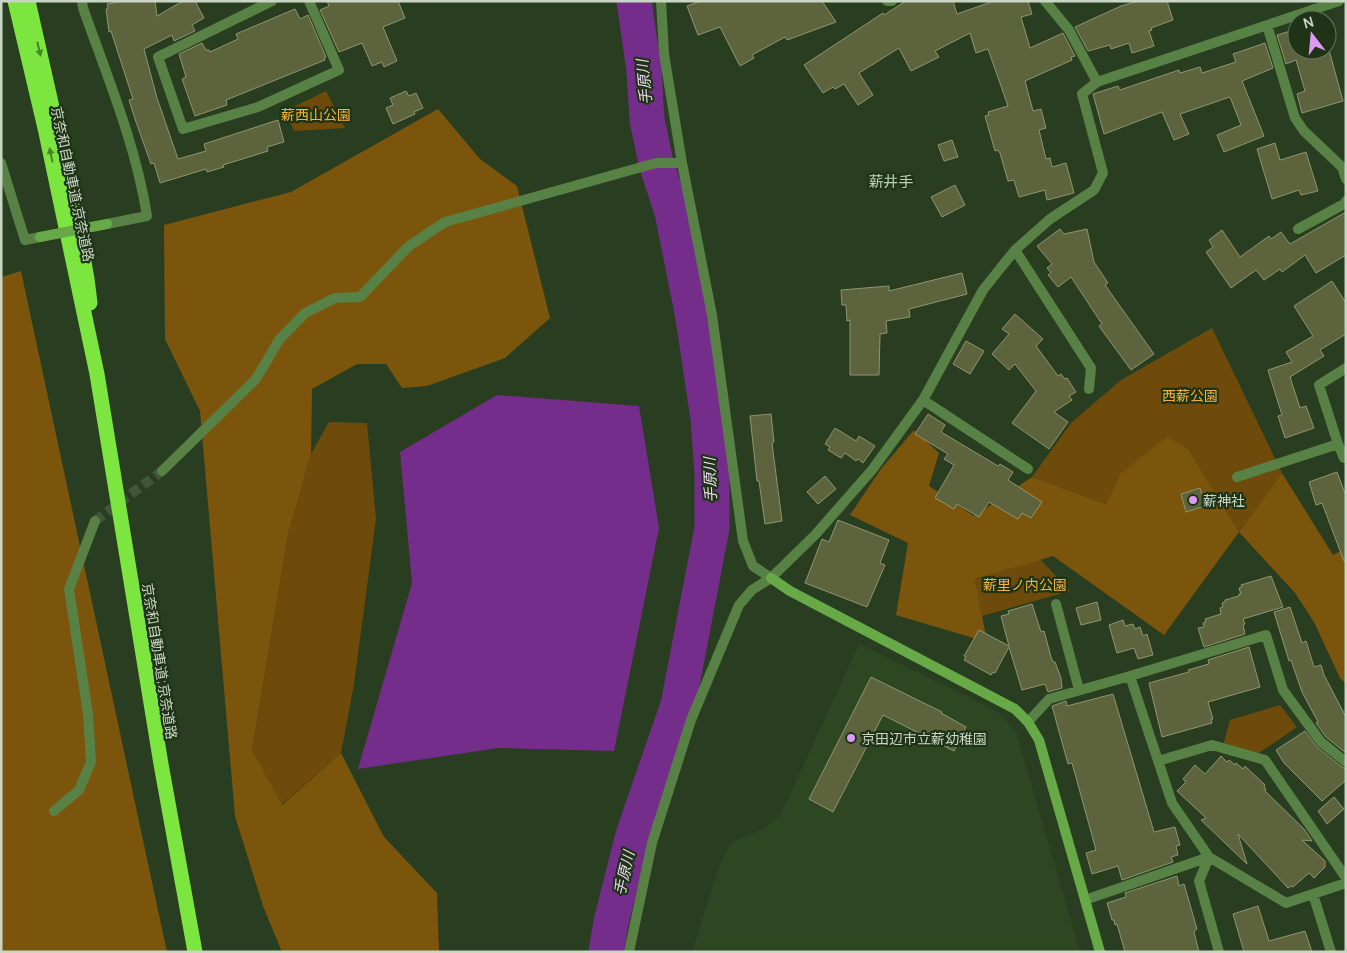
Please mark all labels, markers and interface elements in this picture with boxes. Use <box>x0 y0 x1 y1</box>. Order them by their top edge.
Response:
north arrow <box>1287 10 1337 60</box>
text: N <box>1301 12 1316 33</box>
one-way arrow <box>35 41 43 56</box>
water label: 手原川 <box>631 57 656 105</box>
street label: 京奈和自動車道;京奈道路 <box>47 105 99 263</box>
park label: 薪西山公園 <box>281 105 351 124</box>
one-way arrow <box>47 147 55 163</box>
district label: 薪井手 <box>868 171 914 192</box>
park label: 西薪公園 <box>1162 386 1218 405</box>
water label: 手原川 <box>699 455 721 503</box>
place label: 薪神社 <box>1203 491 1245 510</box>
marker: 薪神社 <box>1187 494 1199 506</box>
park label: 薪里ノ内公園 <box>983 575 1067 594</box>
street label: 京奈和自動車道;京奈道路 <box>138 581 182 741</box>
place label: 京田辺市立薪幼稚園 <box>861 729 987 748</box>
marker: 京田辺市立薪幼稚園 <box>845 732 857 744</box>
water label: 手原川 <box>609 847 640 897</box>

